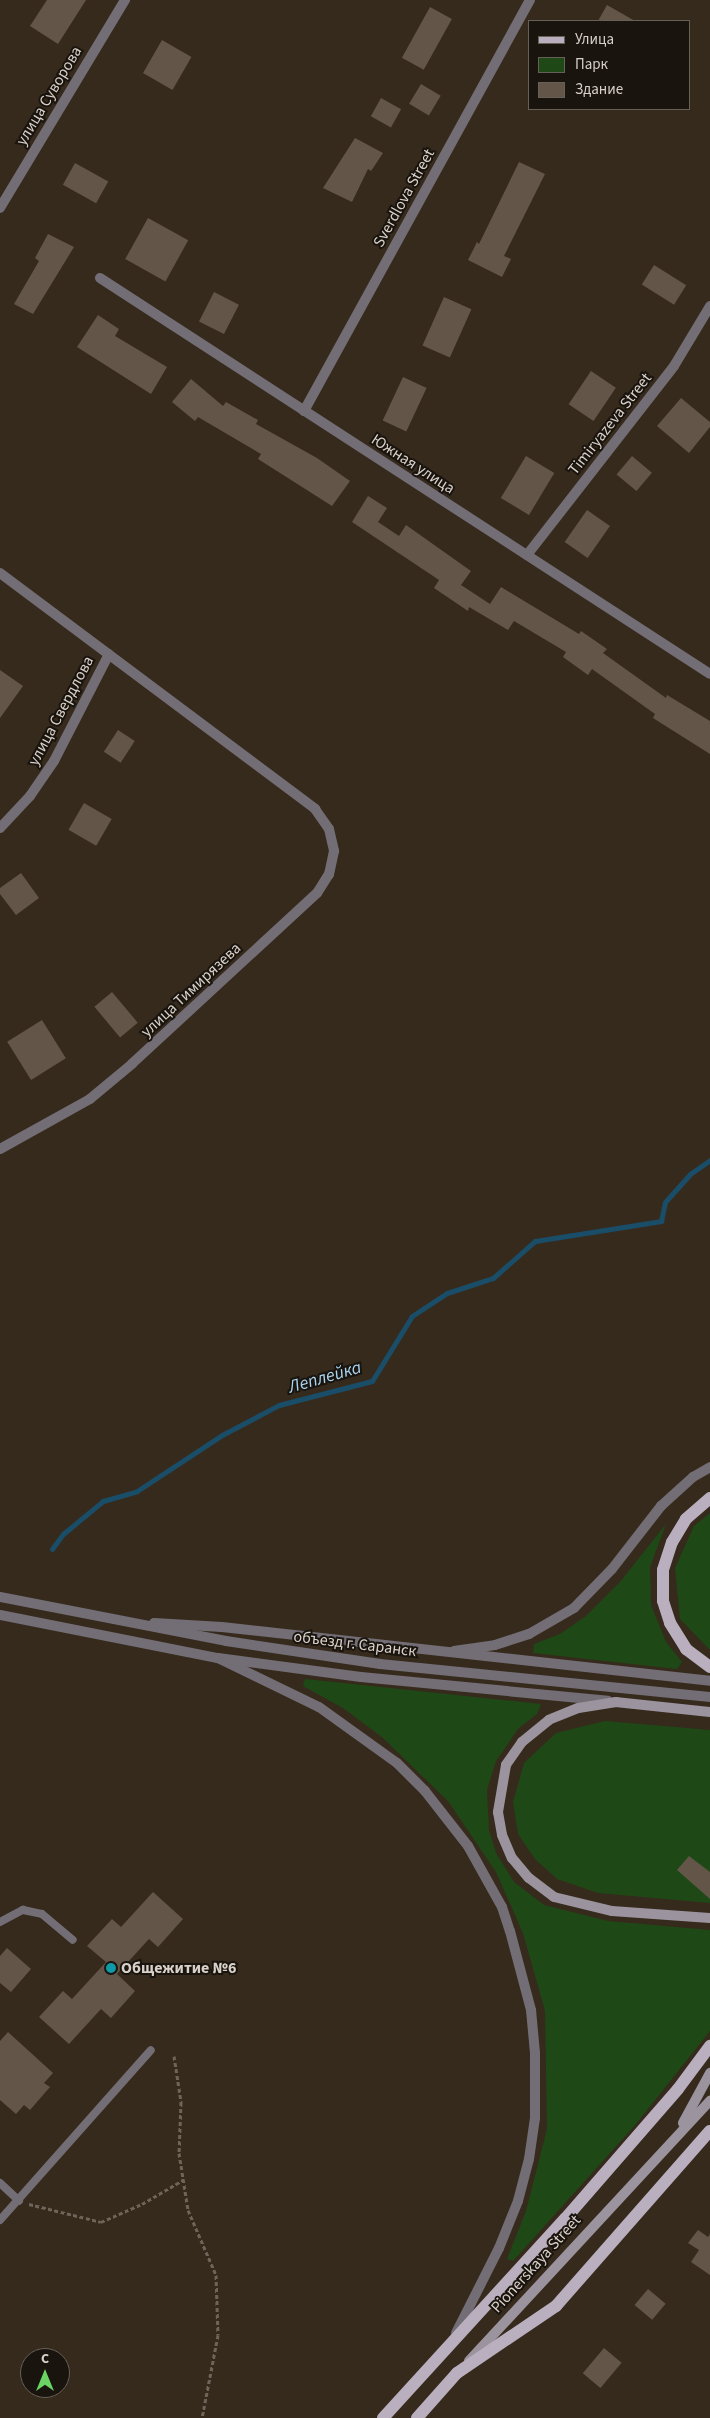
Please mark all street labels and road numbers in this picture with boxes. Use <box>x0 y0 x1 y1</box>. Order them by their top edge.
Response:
street label: улица Суворова <box>12 43 86 149</box>
street label: Sverdlova Street <box>369 146 439 250</box>
street label: Timiryazeva Street <box>564 369 656 479</box>
street label: Южная улица <box>368 430 458 498</box>
street label: улица Свердлова <box>24 653 98 769</box>
street label: улица Тимирязева <box>137 939 245 1041</box>
street label: объезд г. Саранск <box>293 1627 417 1661</box>
street label: Pionerskaya Street <box>487 2211 585 2317</box>

